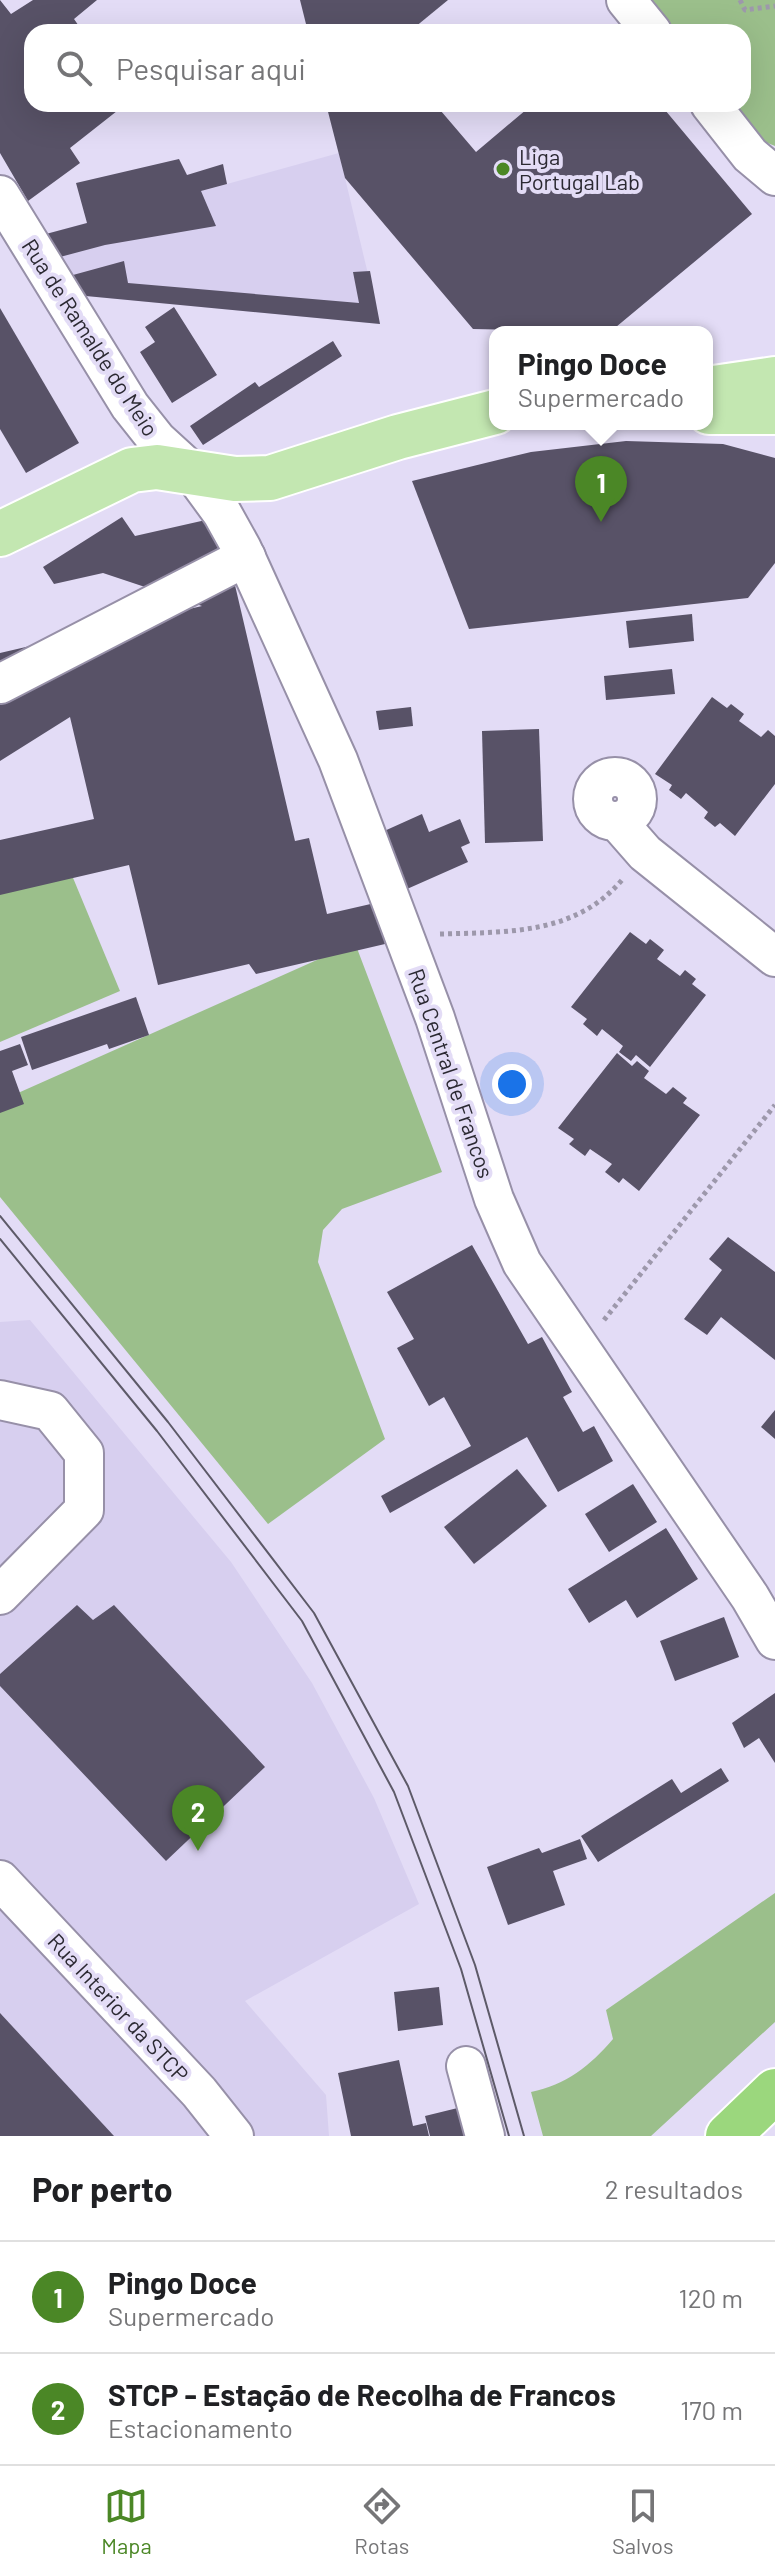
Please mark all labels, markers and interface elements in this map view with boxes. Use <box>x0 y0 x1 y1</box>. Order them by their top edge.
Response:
search box <box>24 24 751 112</box>
icon: search <box>52 46 96 90</box>
text: Pesquisar aqui <box>116 50 306 86</box>
place label: Liga Portugal Lab <box>519 143 640 194</box>
marker: Liga Portugal Lab <box>494 160 512 178</box>
street label: Rua de Ramalde do Meio <box>18 234 164 440</box>
popup <box>489 326 713 430</box>
text: Pingo Doce <box>518 345 667 381</box>
text: Supermercado <box>518 381 684 412</box>
pin: 1 <box>575 456 627 522</box>
street label: Rua Central de Francos <box>404 965 500 1181</box>
your location <box>492 1064 532 1104</box>
pin: 2 <box>172 1785 224 1851</box>
street label: Rua Interior da STCP <box>43 1927 195 2087</box>
text: Por perto <box>32 2168 173 2209</box>
text: 2 resultados <box>605 2173 743 2204</box>
text: Pingo Doce <box>108 2264 257 2300</box>
text: 1 <box>53 2282 63 2313</box>
text: 120 m <box>679 2282 743 2313</box>
text: Supermercado <box>108 2300 274 2331</box>
text: STCP - Estação de Recolha de Francos <box>108 2376 616 2412</box>
text: 2 <box>51 2394 65 2425</box>
text: 170 m <box>680 2394 743 2425</box>
text: Estacionamento <box>108 2412 293 2443</box>
tab: Mapa <box>101 2484 152 2558</box>
tab: Rotas <box>354 2484 409 2558</box>
tab: Salvos <box>612 2484 674 2558</box>

